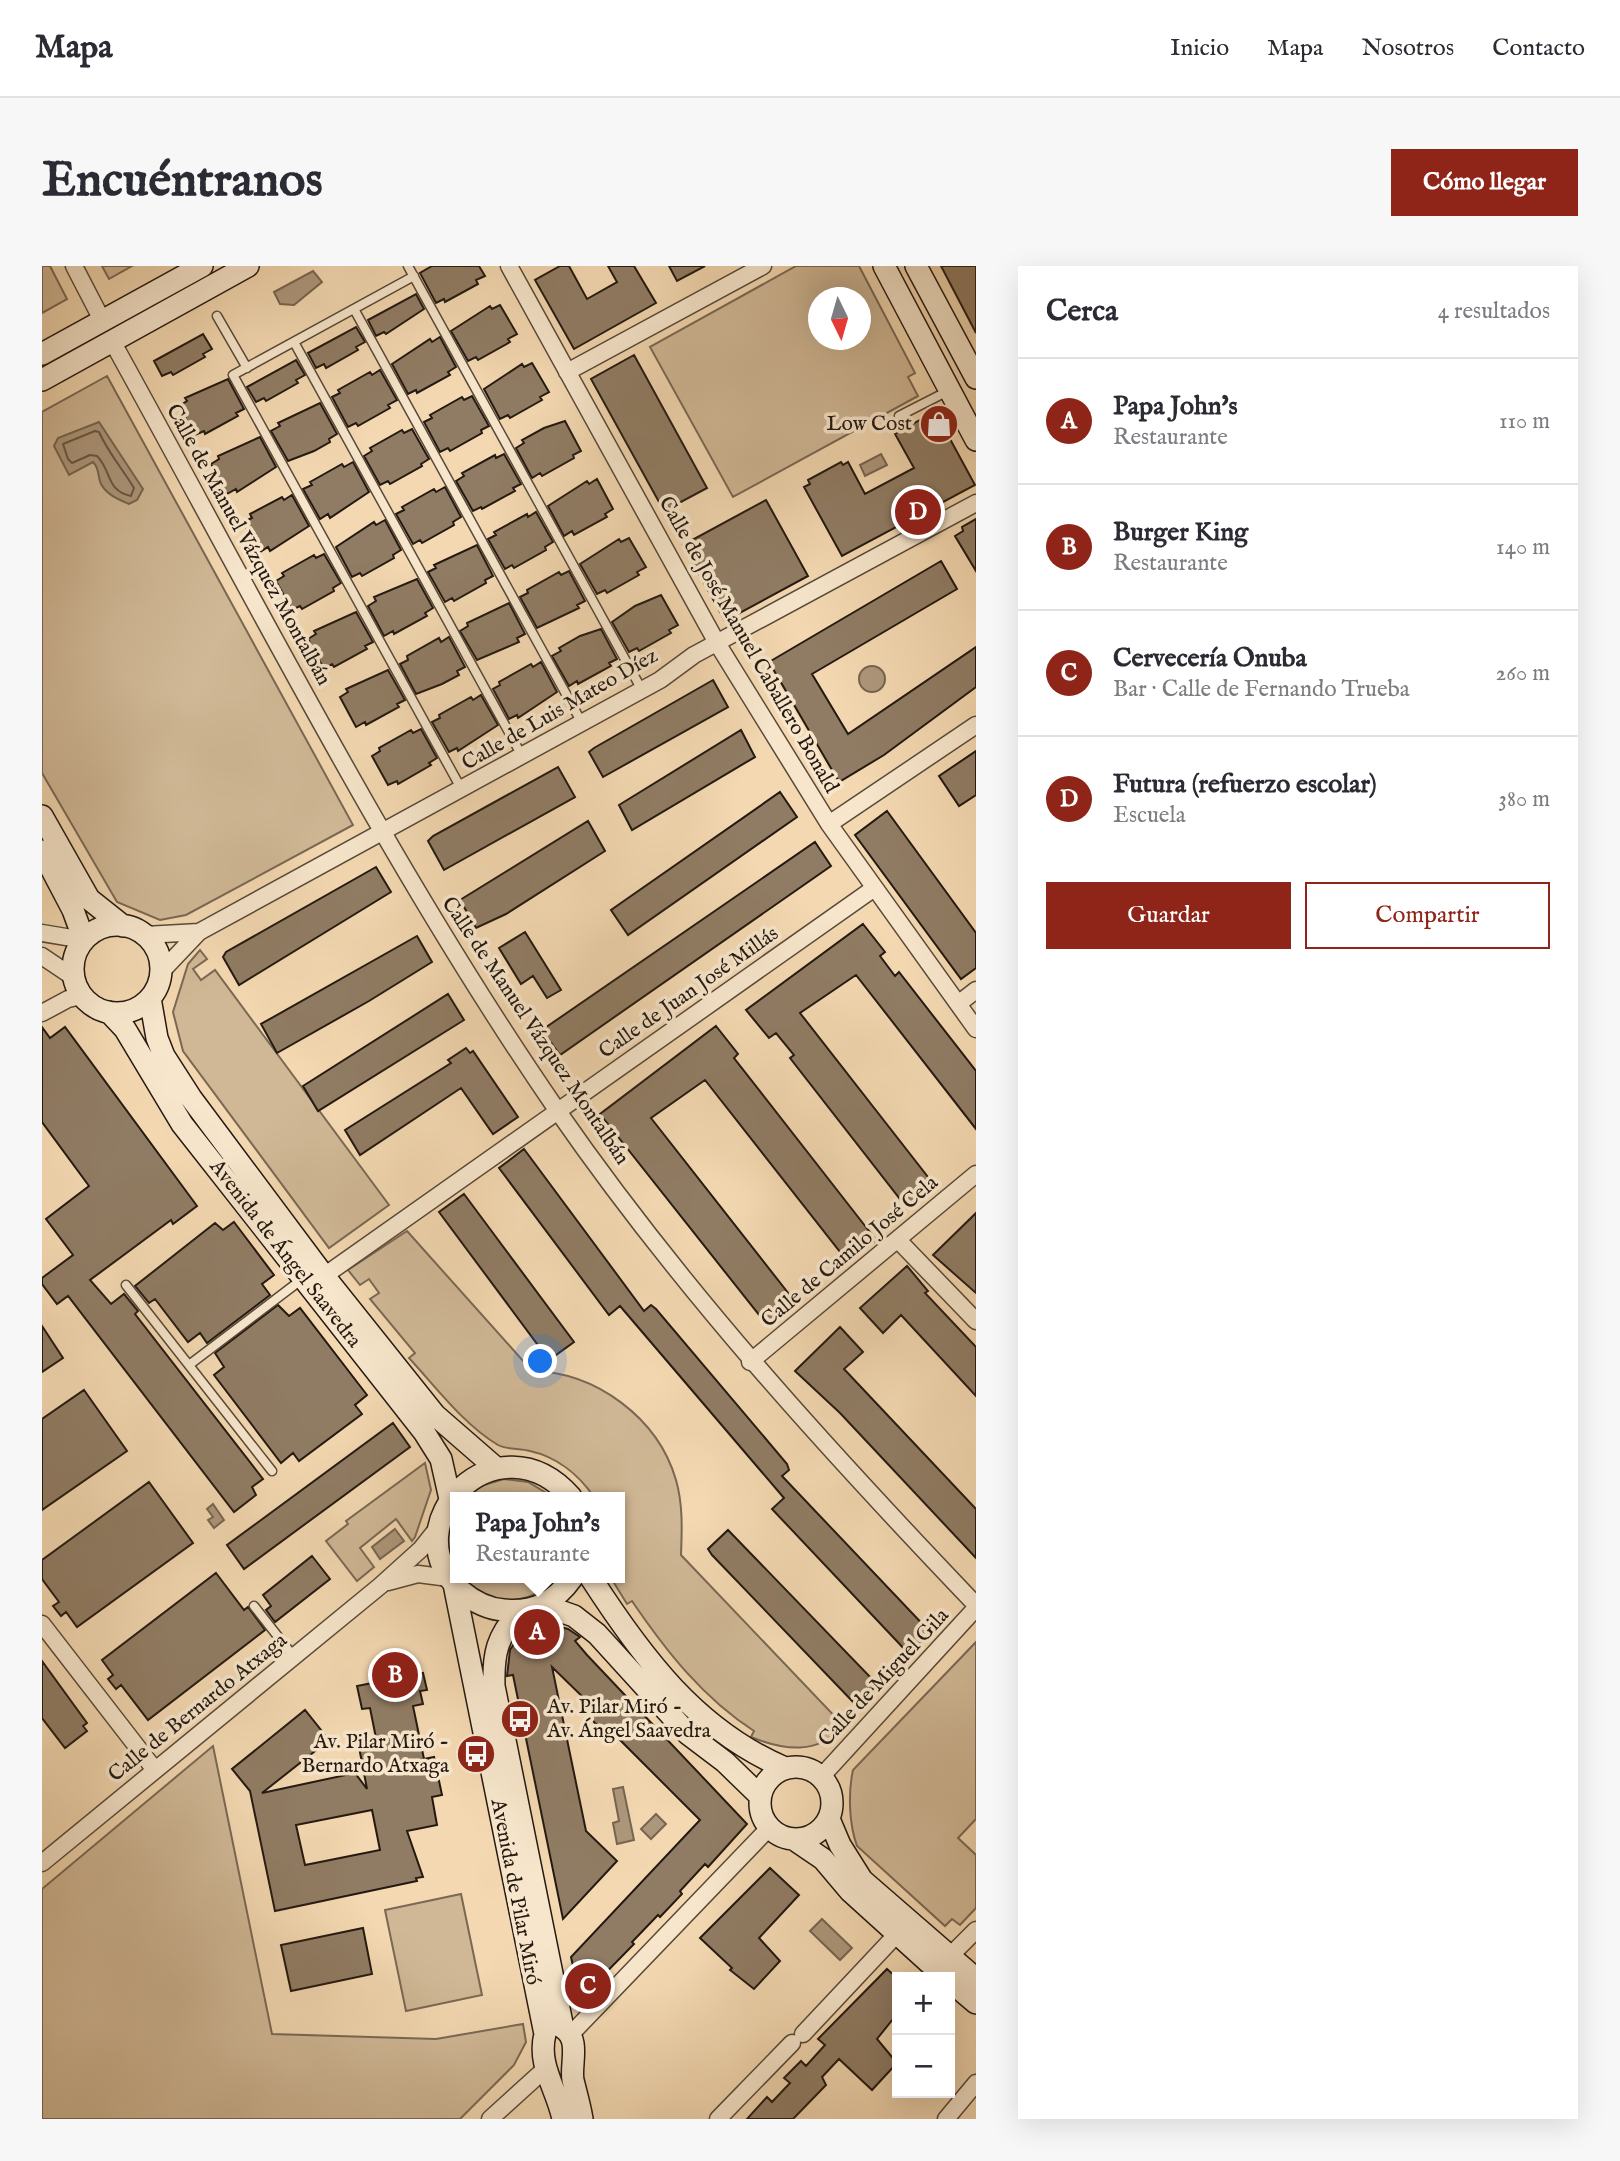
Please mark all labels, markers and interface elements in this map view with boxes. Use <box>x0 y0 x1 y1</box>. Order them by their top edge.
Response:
text: Mapa <box>35 27 112 69</box>
text: Inicio <box>1170 33 1229 64</box>
text: Mapa <box>1267 33 1323 64</box>
text: Nosotros <box>1361 33 1454 64</box>
text: Contacto <box>1492 33 1585 64</box>
button: Cómo llegar <box>1391 149 1578 216</box>
text: Encuéntranos <box>42 151 323 213</box>
north arrow <box>808 287 871 350</box>
text: Cerca <box>1046 293 1118 331</box>
text: 4 resultados <box>1438 297 1550 326</box>
text: Papa John's <box>1113 390 1238 423</box>
street label: Calle de Manuel Vázquez Montalbán <box>159 400 337 690</box>
shop icon: Low Cost <box>918 403 960 445</box>
text: A <box>1061 407 1077 436</box>
text: 110 m <box>1499 407 1550 436</box>
place label: Low Cost <box>826 411 912 438</box>
text: Restaurante <box>1113 423 1228 452</box>
pin: D <box>895 486 941 538</box>
street label: Calle de José Manuel Caballero Bonald <box>652 492 845 799</box>
text: Burger King <box>1113 516 1248 549</box>
text: B <box>1061 533 1077 562</box>
text: 140 m <box>1496 533 1550 562</box>
text: Restaurante <box>1113 549 1228 578</box>
text: Cervecería Onuba <box>1113 642 1307 675</box>
street label: Calle de Luis Mateo Díez <box>457 643 663 777</box>
text: C <box>1061 659 1077 688</box>
text: 260 m <box>1495 659 1550 688</box>
text: Bar · Calle de Fernando Trueba <box>1113 675 1410 704</box>
text: Futura (refuerzo escolar) <box>1113 768 1377 801</box>
text: D <box>1060 785 1078 814</box>
text: 380 m <box>1498 785 1550 814</box>
text: Escuela <box>1113 801 1186 830</box>
button: Guardar <box>1046 882 1291 949</box>
button: Compartir <box>1305 882 1550 949</box>
street label: Calle de Manuel Vázquez Montalbán <box>435 892 635 1170</box>
street label: Calle de Juan José Millás <box>594 921 784 1065</box>
street label: Avenida de Ángel Saavedra <box>202 1153 368 1354</box>
street label: Calle de Camilo José Cela <box>756 1169 945 1334</box>
your location <box>523 1344 557 1378</box>
popup <box>450 1492 625 1583</box>
text: Papa John's <box>475 1507 600 1540</box>
text: Restaurante <box>475 1540 590 1569</box>
street label: Calle de Miguel Gila <box>813 1602 956 1753</box>
pin: A <box>514 1606 560 1658</box>
street label: Calle de Bernardo Atxaga <box>103 1627 294 1789</box>
pin: B <box>372 1649 418 1701</box>
place label: Av. Pilar Miró - Av. Ángel Saavedra <box>546 1694 712 1745</box>
bus stop icon: Av. Pilar Miró - Av. Ángel Saavedra <box>499 1698 541 1740</box>
place label: Av. Pilar Miró - Bernardo Atxaga <box>302 1729 450 1780</box>
bus stop icon: Av. Pilar Miró - Bernardo Atxaga <box>455 1733 497 1775</box>
street label: Avenida de Pilar Miró <box>484 1796 546 1987</box>
pin: C <box>565 1960 611 2012</box>
map controls <box>892 1972 955 2098</box>
button: + <box>892 1972 955 2035</box>
button: − <box>892 2035 955 2098</box>

